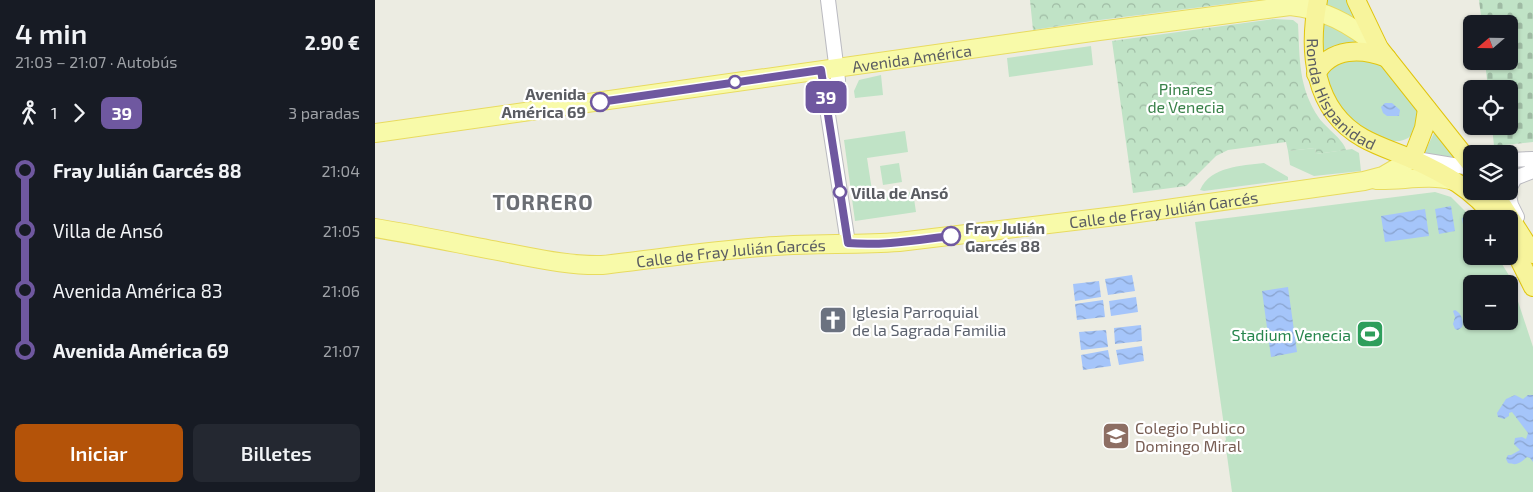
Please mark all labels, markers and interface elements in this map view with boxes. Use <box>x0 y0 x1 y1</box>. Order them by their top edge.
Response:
north arrow <box>1463 15 1517 70</box>
map controls <box>1463 15 1518 330</box>
text: 4 min <box>15 16 87 50</box>
text: 2.90 € <box>305 31 360 54</box>
street label: Ronda Hispanidad <box>1304 38 1379 153</box>
street label: Avenida América <box>851 40 973 75</box>
text: 21:03 – 21:07 · Autobús <box>15 52 177 71</box>
unlabelled marker <box>728 75 742 89</box>
park label: Pinares de Venecia <box>1147 79 1225 116</box>
button: locate <box>1463 80 1518 135</box>
line badge: 39 <box>803 81 849 113</box>
place label: Avenida América 69 <box>502 84 586 121</box>
text: 39 <box>816 86 836 108</box>
marker: Avenida América 69 <box>590 92 610 112</box>
icon: walk <box>15 99 43 127</box>
icon: forward <box>65 99 93 127</box>
text: 39 <box>111 102 132 124</box>
text: 1 <box>51 103 57 122</box>
text: 3 paradas <box>288 103 360 122</box>
button: layers <box>1463 145 1518 200</box>
text: Fray Julián Garcés 88 <box>53 159 242 182</box>
text: 21:04 <box>321 161 360 180</box>
place label: Villa de Ansó <box>851 183 948 202</box>
marker: Villa de Ansó <box>833 185 847 199</box>
street label: Calle de Fray Julián Garcés <box>1068 187 1259 231</box>
district label: TORRERO <box>492 189 594 214</box>
button: + <box>1463 210 1518 265</box>
place label: Fray Julián Garcés 88 <box>965 218 1045 255</box>
text: Villa de Ansó <box>53 219 163 242</box>
text: 21:05 <box>323 221 360 240</box>
marker: Fray Julián Garcés 88 <box>941 226 961 246</box>
street label: Calle de Fray Julián Garcés <box>635 235 826 270</box>
button: − <box>1463 275 1518 330</box>
text: Avenida América 83 <box>53 279 223 302</box>
text: 21:06 <box>322 281 360 300</box>
place label: Iglesia Parroquial de la Sagrada Familia <box>852 302 1006 339</box>
church icon: Iglesia Parroquial de la Sagrada Familia <box>818 305 848 335</box>
sports icon: Stadium Venecia <box>1355 319 1385 349</box>
place label: Stadium Venecia <box>1232 325 1351 344</box>
text: Avenida América 69 <box>53 339 229 362</box>
text: 21:07 <box>323 341 360 360</box>
place label: Colegio Publico Domingo Miral <box>1135 418 1245 455</box>
school or university icon: Colegio Publico Domingo Miral <box>1101 421 1131 451</box>
button: Iniciar <box>15 424 183 482</box>
button: Billetes <box>193 424 360 482</box>

